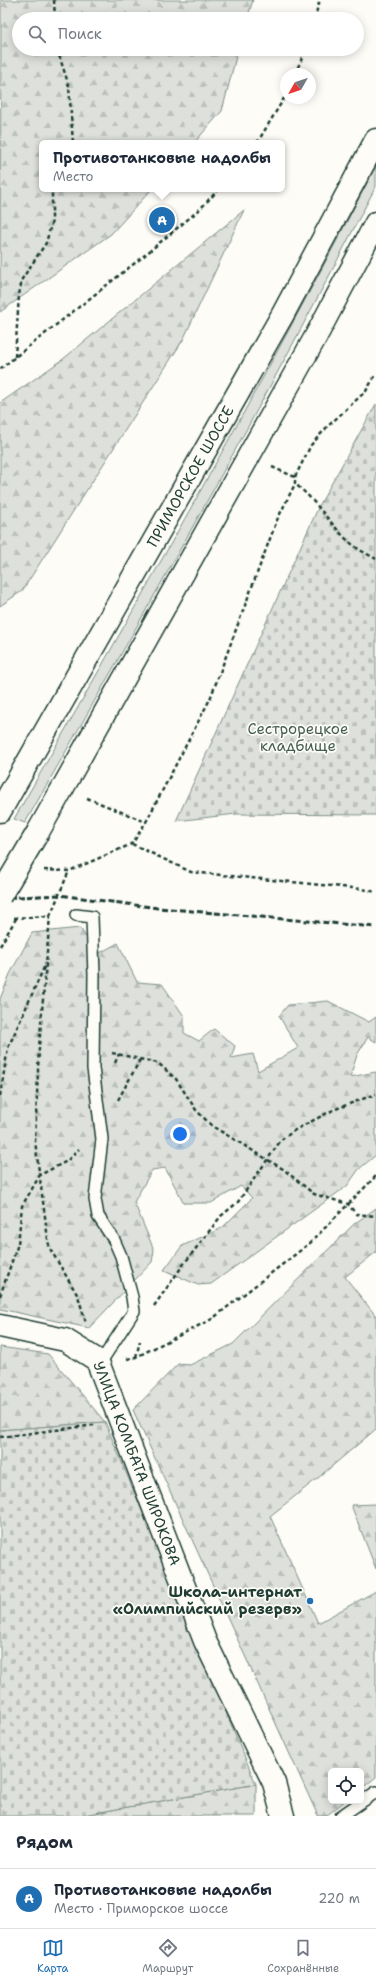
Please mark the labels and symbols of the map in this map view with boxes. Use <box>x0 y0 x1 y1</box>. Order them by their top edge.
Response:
north arrow <box>280 68 316 104</box>
pin: A <box>149 205 175 235</box>
street label: ПРИМОРСКОЕ ШОССЕ <box>142 402 239 551</box>
park label: Сестрорецкое кладбище <box>248 719 348 756</box>
your location <box>170 1124 190 1144</box>
street label: УЛИЦА КОМБАТА ШИРОКОВА <box>88 1358 185 1568</box>
place label: Школа-интернат «Олимпийский резерв» <box>113 1582 302 1619</box>
marker: Школа-интернат «Олимпийский резерв» <box>305 1596 315 1606</box>

